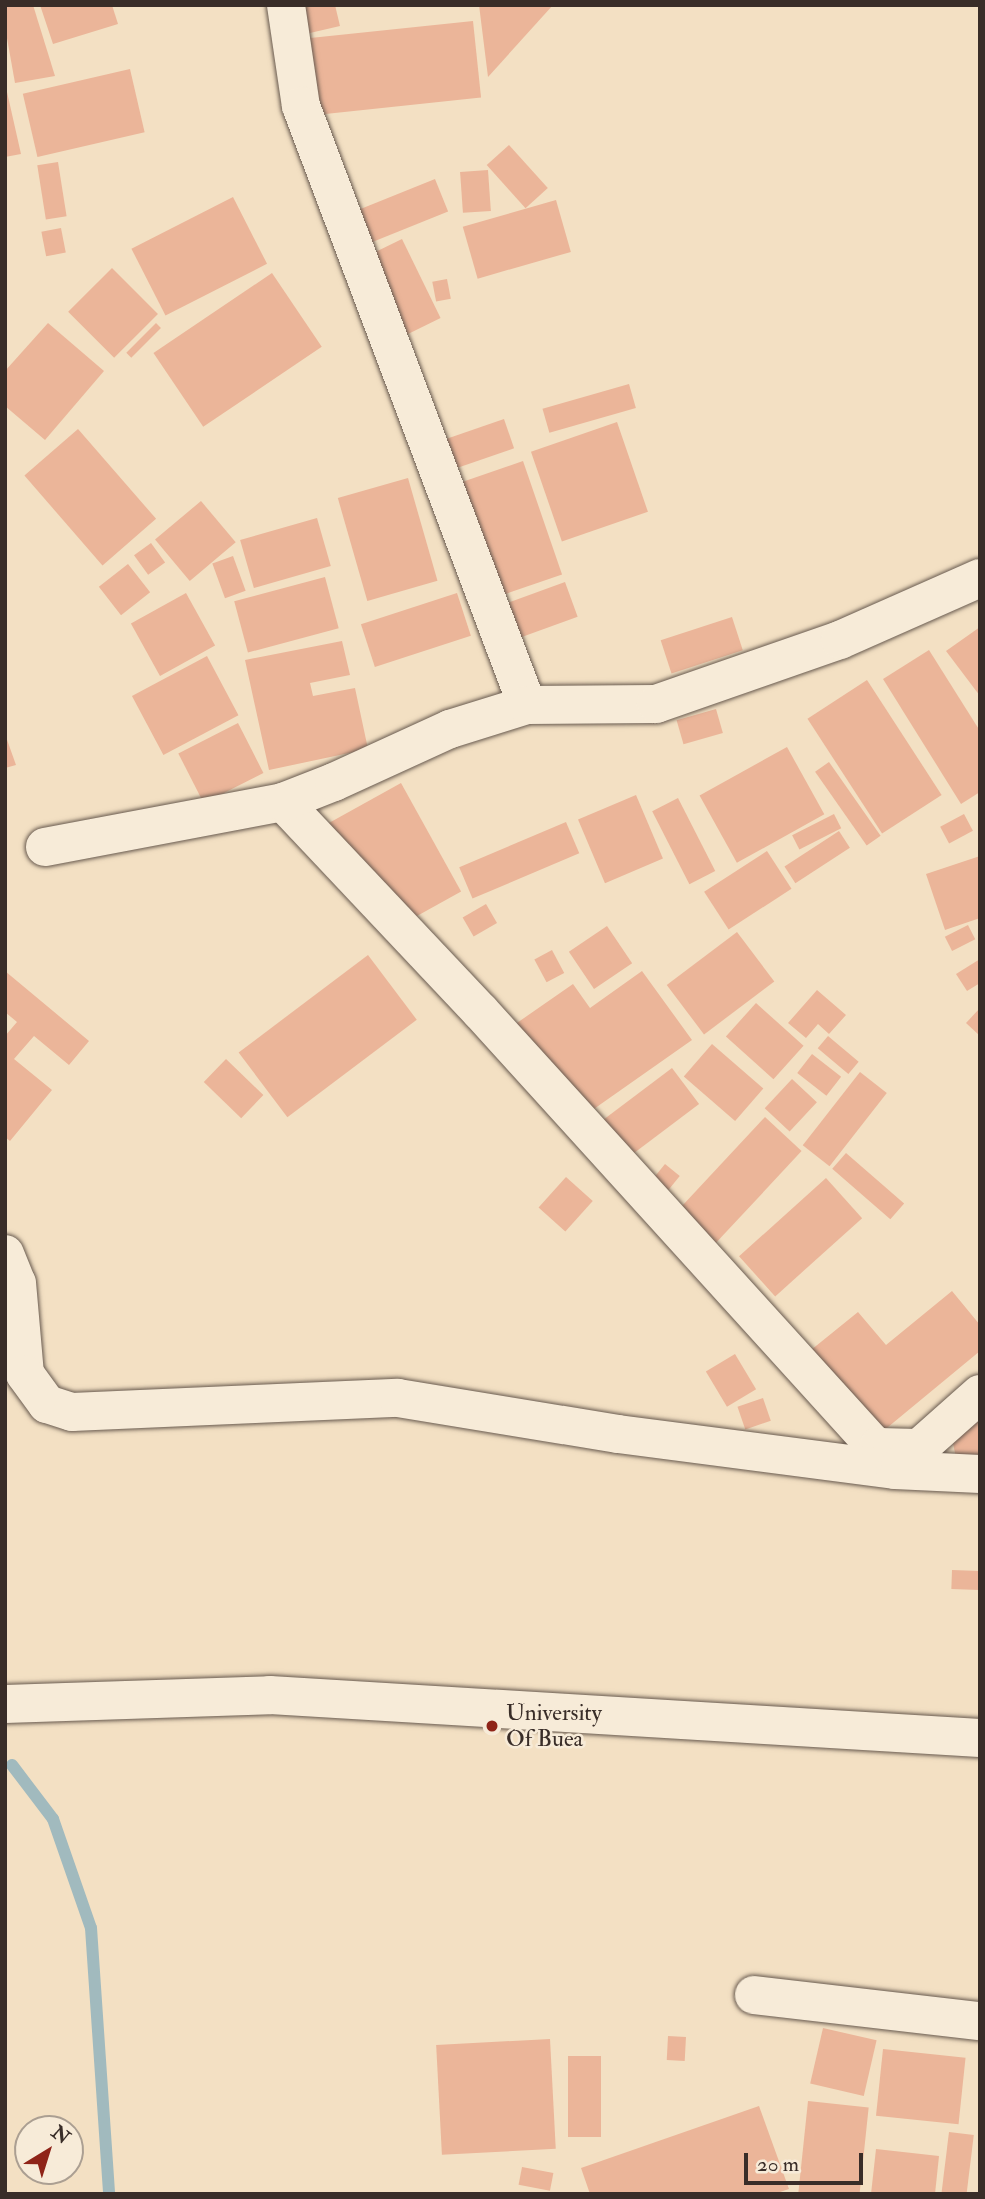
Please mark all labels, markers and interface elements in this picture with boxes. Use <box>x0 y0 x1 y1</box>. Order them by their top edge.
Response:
place label: University Of Buea <box>506 1699 602 1753</box>
marker: University Of Buea <box>484 1718 500 1734</box>
north arrow <box>14 2115 84 2185</box>
text: N <box>47 2120 75 2150</box>
scale bar <box>747 2140 866 2184</box>
text: 20 m <box>757 2151 799 2178</box>

